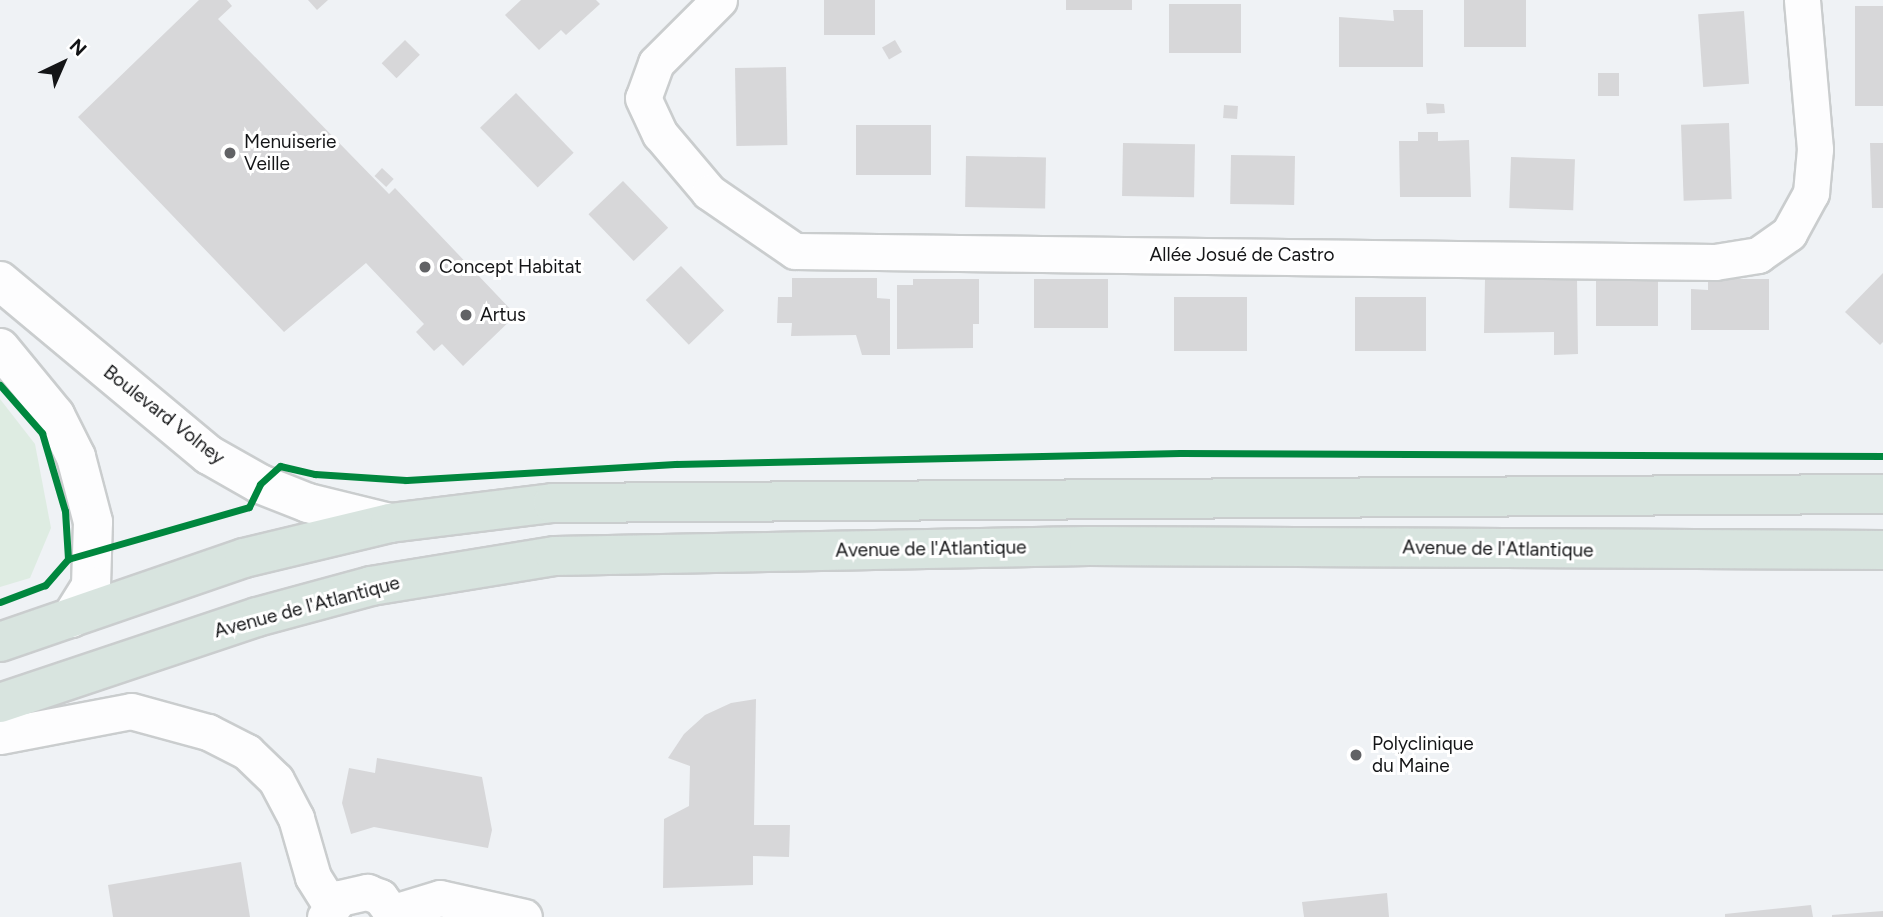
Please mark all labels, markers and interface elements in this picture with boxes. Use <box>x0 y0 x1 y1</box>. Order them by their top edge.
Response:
north arrow <box>28 28 98 98</box>
text: N <box>65 34 91 61</box>
place label: Menuiserie Veille <box>244 131 336 175</box>
marker: Menuiserie Veille <box>222 145 238 161</box>
street label: Allée Josué de Castro <box>1149 244 1335 266</box>
place label: Concept Habitat <box>439 256 582 278</box>
marker: Concept Habitat <box>417 259 433 275</box>
place label: Artus <box>480 304 526 326</box>
marker: Artus <box>458 307 474 323</box>
street label: Boulevard Volney <box>99 361 229 469</box>
street label: Avenue de l'Atlantique <box>835 536 1027 562</box>
street label: Avenue de l'Atlantique <box>1402 536 1594 562</box>
street label: Avenue de l'Atlantique <box>212 571 402 643</box>
place label: Polyclinique du Maine <box>1372 733 1474 777</box>
marker: Polyclinique du Maine <box>1346 745 1366 765</box>

